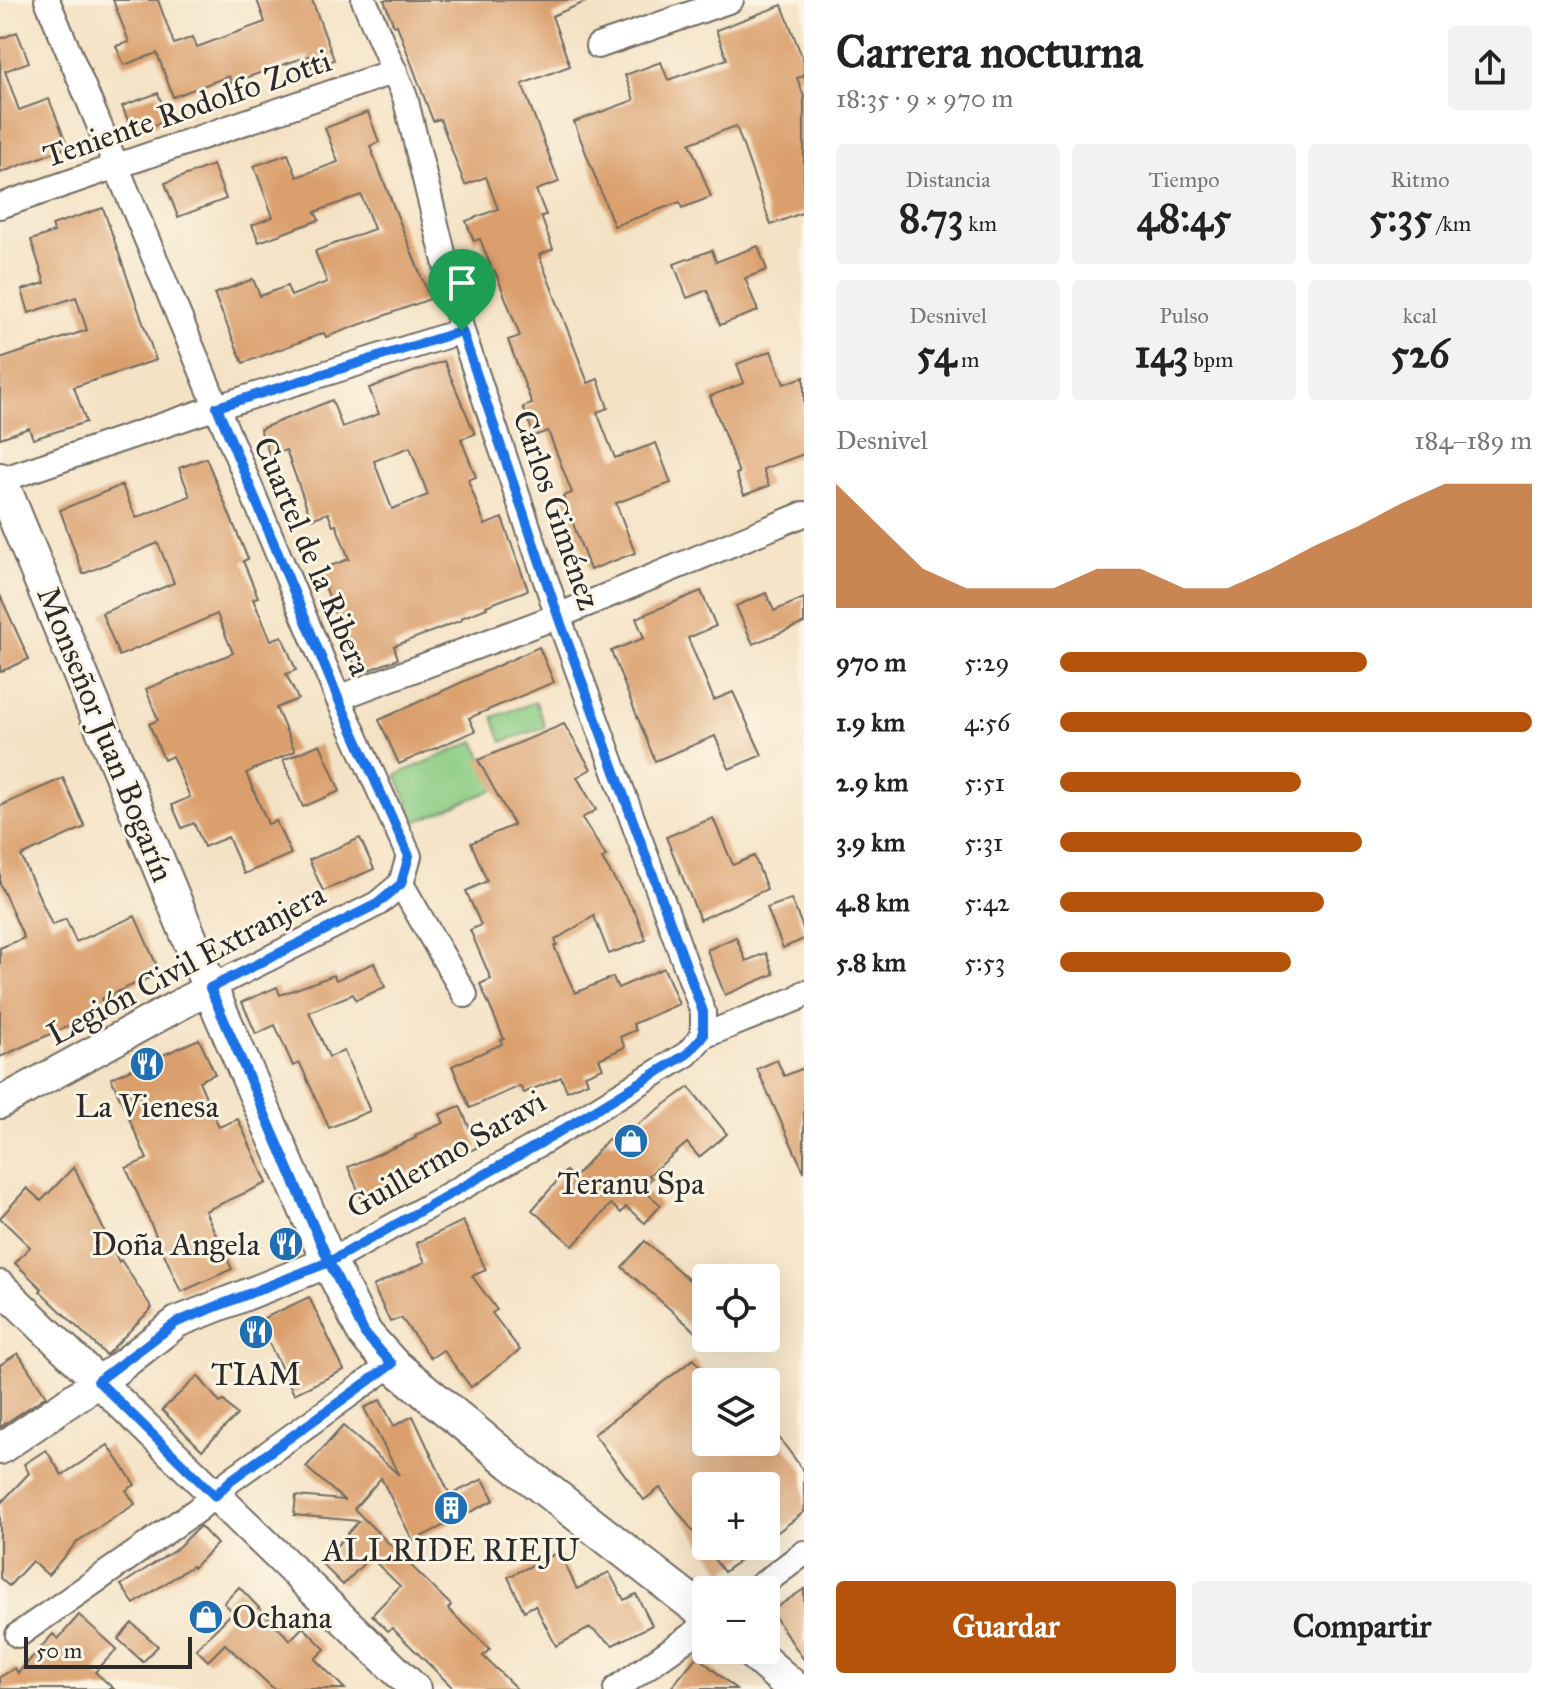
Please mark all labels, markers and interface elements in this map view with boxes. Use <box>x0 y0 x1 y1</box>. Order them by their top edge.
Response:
text: Carrera nocturna <box>836 25 1143 79</box>
button: share <box>1448 26 1532 110</box>
street label: Teniente Rodolfo Zotti <box>38 41 336 176</box>
text: 18:35 · 9 × 970 m <box>836 82 1013 114</box>
text: Distancia <box>905 166 991 193</box>
text: Tiempo <box>1149 166 1219 193</box>
text: Ritmo <box>1391 166 1449 193</box>
text: 8.73 <box>899 193 964 242</box>
text: 48:45 <box>1137 193 1231 242</box>
text: 5:35 <box>1369 193 1432 242</box>
text: km <box>964 210 997 237</box>
text: /km <box>1432 210 1471 237</box>
pin <box>428 249 496 331</box>
icon: arrive <box>440 261 484 305</box>
text: Desnivel <box>909 302 987 329</box>
text: Pulso <box>1159 302 1209 329</box>
text: kcal <box>1403 302 1437 329</box>
text: 54 <box>916 329 956 378</box>
text: 143 <box>1135 329 1189 378</box>
text: 526 <box>1391 329 1449 378</box>
text: m <box>956 346 980 373</box>
text: bpm <box>1189 346 1233 373</box>
street label: Carlos Giménez <box>504 405 609 615</box>
text: Desnivel <box>836 424 928 456</box>
text: 184–189 m <box>1414 424 1532 456</box>
street label: Cuartel de la Ribera <box>245 431 381 682</box>
street label: Monseñor Juan Bogarín <box>28 581 183 887</box>
text: 970 m <box>836 646 906 678</box>
text: 5:29 <box>964 646 1009 678</box>
text: 1.9 km <box>836 706 905 738</box>
text: 4:56 <box>964 706 1010 738</box>
text: 2.9 km <box>836 766 908 798</box>
text: 5:51 <box>964 766 1005 798</box>
text: 3.9 km <box>836 826 905 858</box>
text: 5:31 <box>964 826 1003 858</box>
street label: Legión Civil Extranjera <box>41 874 332 1054</box>
text: 4.8 km <box>836 886 910 918</box>
text: 5:42 <box>964 886 1010 918</box>
text: 5.8 km <box>836 946 906 978</box>
text: 5:53 <box>964 946 1005 978</box>
restaurant icon: La Vienesa <box>128 1045 166 1083</box>
street label: Guillermo Saravi <box>340 1082 553 1227</box>
place label: La Vienesa <box>75 1087 220 1126</box>
shop icon: Teranu Spa <box>612 1122 650 1160</box>
place label: Teranu Spa <box>557 1164 705 1203</box>
place label: Doña Angela <box>91 1225 260 1264</box>
restaurant icon: Doña Angela <box>267 1225 305 1263</box>
map controls <box>692 1264 780 1664</box>
button: locate <box>692 1264 780 1352</box>
restaurant icon: TIAM <box>237 1313 275 1351</box>
place label: TIAM <box>211 1355 301 1394</box>
button: layers <box>692 1368 780 1456</box>
button: + <box>692 1472 780 1560</box>
building icon: ALLRIDE RIEJU <box>432 1489 470 1527</box>
place label: ALLRIDE RIEJU <box>321 1531 580 1570</box>
button: − <box>692 1576 780 1664</box>
button: Guardar <box>836 1581 1176 1673</box>
button: Compartir <box>1192 1581 1532 1673</box>
shop icon: Ochana <box>187 1598 225 1636</box>
place label: Ochana <box>232 1598 333 1637</box>
scale bar <box>24 1633 192 1669</box>
text: 50 m <box>36 1637 82 1664</box>

